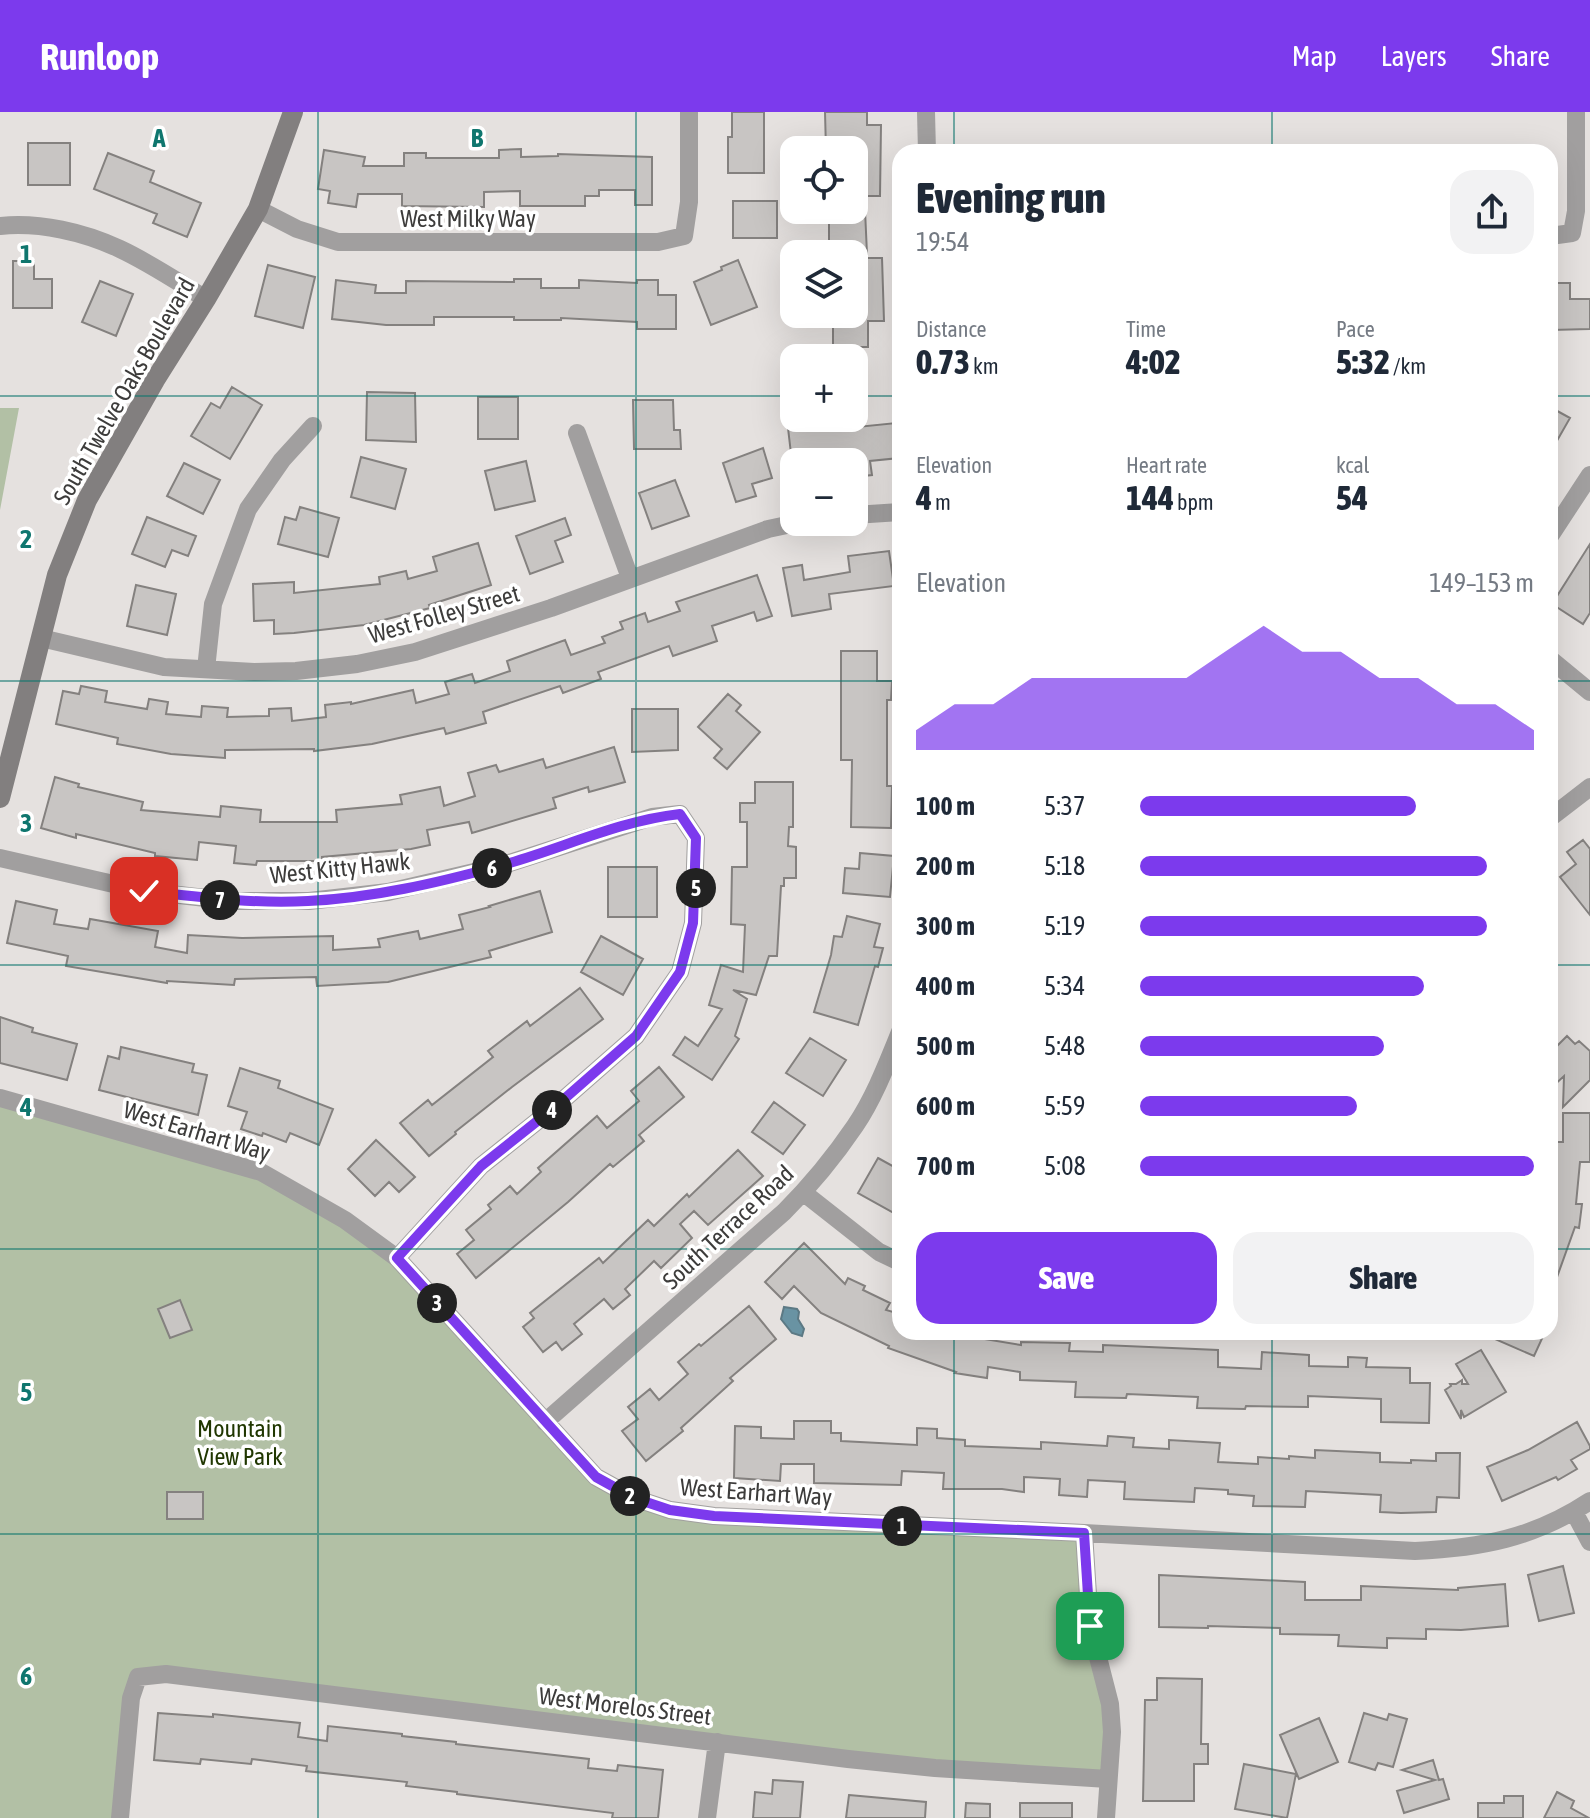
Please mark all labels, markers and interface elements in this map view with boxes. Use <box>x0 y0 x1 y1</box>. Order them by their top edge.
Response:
text: Runloop <box>40 35 159 78</box>
text: Map <box>1292 40 1337 72</box>
text: Layers <box>1381 40 1447 72</box>
text: Share <box>1491 40 1550 72</box>
text: A <box>152 123 166 153</box>
text: B <box>471 123 484 153</box>
map controls <box>780 136 868 536</box>
button: locate <box>780 136 868 224</box>
button: share <box>1450 170 1534 254</box>
text: Evening run <box>916 172 1106 222</box>
street label: West Milky Way <box>400 205 536 232</box>
text: 19:54 <box>916 227 970 257</box>
text: 1 <box>20 239 32 269</box>
button: layers <box>780 240 868 328</box>
street label: South Twelve Oaks Boulevard <box>48 273 200 509</box>
text: Distance <box>916 316 987 342</box>
text: Time <box>1126 316 1166 342</box>
text: Pace <box>1336 316 1375 342</box>
text: 0.73 <box>916 342 970 381</box>
text: 4:02 <box>1126 342 1181 381</box>
text: 5:32 <box>1336 342 1390 381</box>
button: + <box>780 344 868 432</box>
text: km <box>970 353 999 379</box>
text: /km <box>1390 353 1426 379</box>
button: − <box>780 448 868 536</box>
text: Elevation <box>916 452 992 478</box>
text: Heart rate <box>1126 452 1207 478</box>
text: kcal <box>1336 452 1369 478</box>
text: 4 <box>916 478 932 517</box>
text: 144 <box>1126 478 1174 517</box>
text: 54 <box>1336 478 1368 517</box>
text: m <box>932 489 951 515</box>
text: bpm <box>1174 489 1214 515</box>
text: 2 <box>20 524 32 554</box>
text: Elevation <box>916 568 1006 598</box>
text: 149–153 m <box>1429 568 1534 598</box>
street label: West Folley Street <box>365 580 523 648</box>
text: 100 m <box>916 791 975 821</box>
text: 5:37 <box>1044 791 1085 821</box>
text: 3 <box>20 808 32 838</box>
street label: West Kitty Hawk <box>269 847 412 889</box>
pin: 6 <box>472 848 512 888</box>
text: 200 m <box>916 851 975 881</box>
text: 5:18 <box>1044 851 1085 881</box>
text: 6 <box>487 855 497 881</box>
pin <box>110 857 178 925</box>
pin: 5 <box>676 868 716 908</box>
icon: check <box>122 869 166 913</box>
text: 5 <box>691 875 701 901</box>
pin: 7 <box>200 880 240 920</box>
text: 7 <box>215 887 225 913</box>
text: 300 m <box>916 911 975 941</box>
text: 5:19 <box>1044 911 1085 941</box>
text: 400 m <box>916 971 975 1001</box>
text: 5:34 <box>1044 971 1085 1001</box>
text: 500 m <box>916 1031 975 1061</box>
text: 5:48 <box>1044 1031 1085 1061</box>
pin: 4 <box>532 1090 572 1130</box>
text: 600 m <box>916 1091 975 1121</box>
text: 5:59 <box>1044 1091 1085 1121</box>
text: 4 <box>19 1092 32 1122</box>
street label: West Earhart Way <box>120 1096 274 1166</box>
text: 4 <box>547 1097 557 1123</box>
text: 700 m <box>916 1151 975 1181</box>
text: 5:08 <box>1044 1151 1086 1181</box>
street label: South Terrace Road <box>657 1160 799 1294</box>
button: Save <box>916 1232 1217 1324</box>
button: Share <box>1233 1232 1534 1324</box>
pin: 3 <box>417 1283 457 1323</box>
text: 3 <box>432 1290 442 1316</box>
text: 5 <box>20 1377 32 1407</box>
park label: Mountain View Park <box>197 1415 283 1470</box>
street label: West Earhart Way <box>679 1473 833 1511</box>
pin: 2 <box>610 1476 650 1516</box>
text: 2 <box>625 1483 635 1509</box>
pin: 1 <box>882 1506 922 1546</box>
text: 1 <box>897 1513 907 1539</box>
pin <box>1056 1592 1124 1660</box>
icon: arrive <box>1068 1604 1112 1648</box>
text: 6 <box>20 1661 32 1691</box>
street label: West Morelos Street <box>537 1682 713 1730</box>

